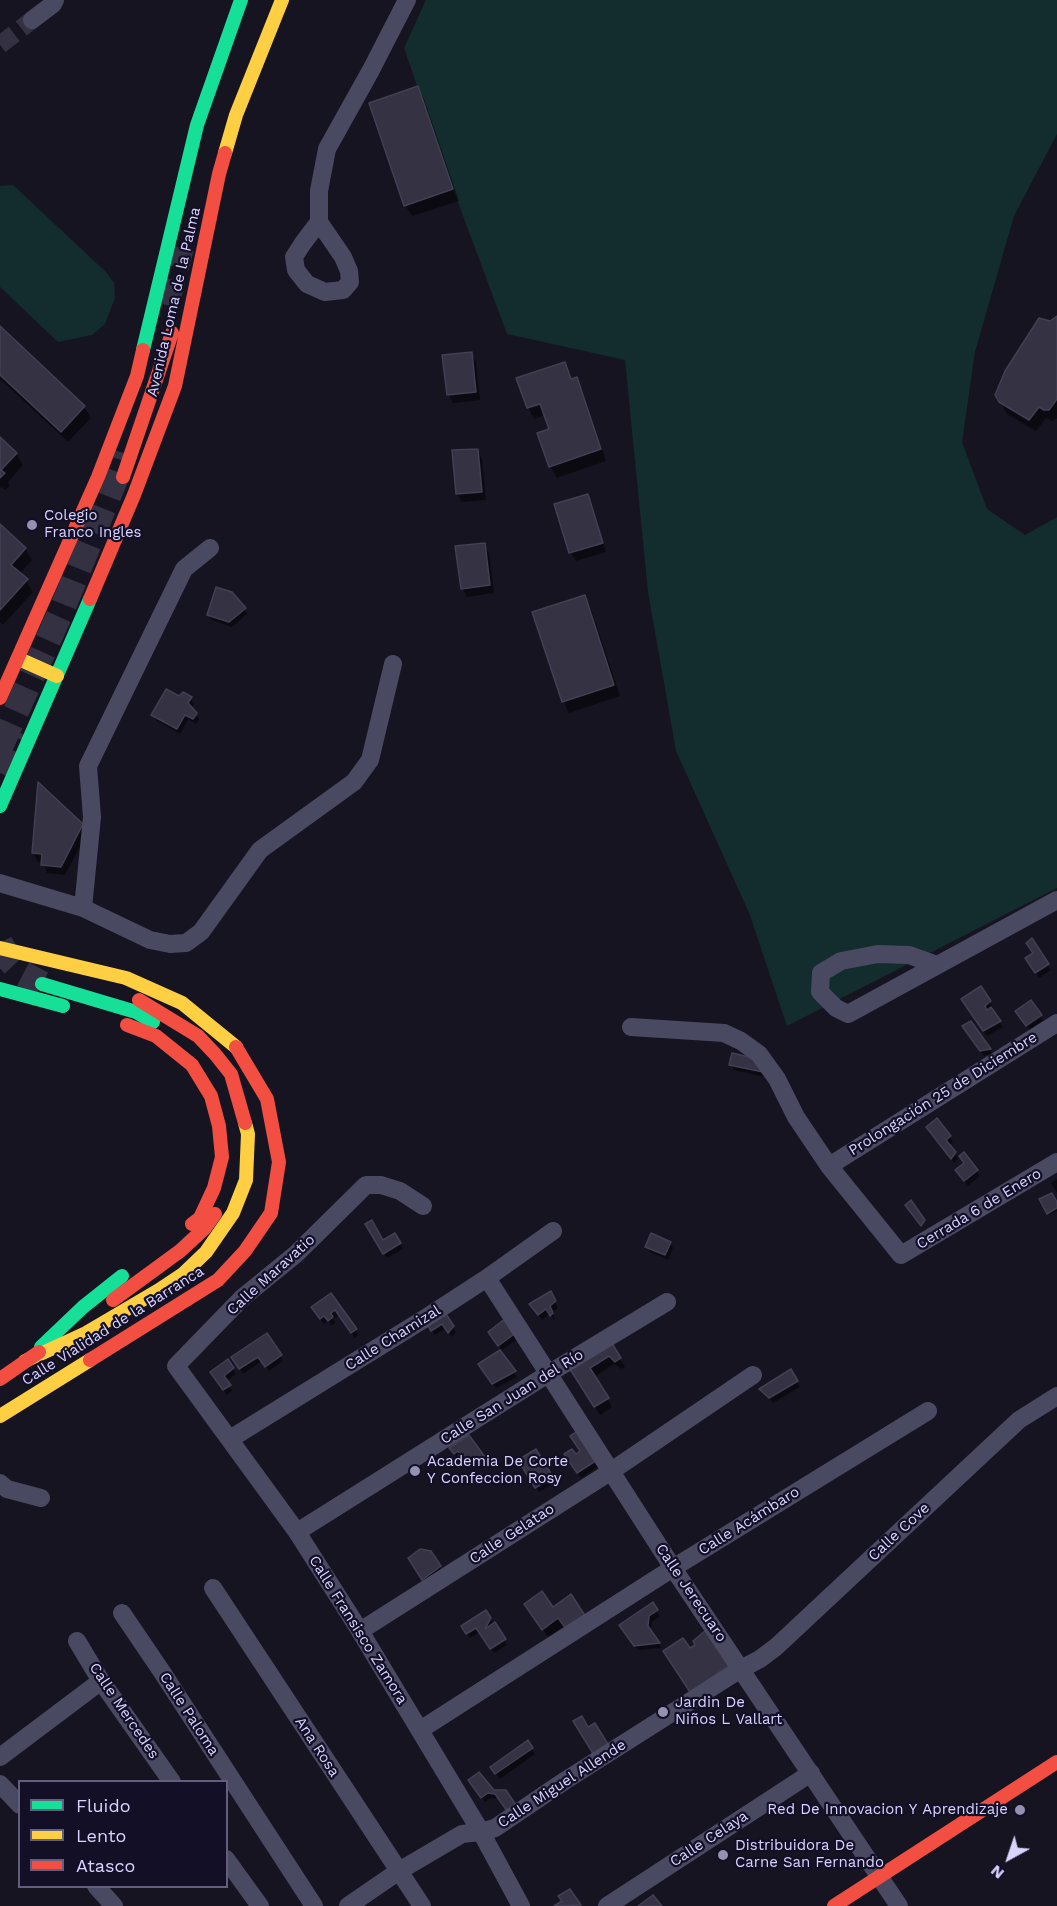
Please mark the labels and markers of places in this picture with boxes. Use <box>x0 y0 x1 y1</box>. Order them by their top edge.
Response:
place label: Colegio Franco Ingles <box>44 507 142 542</box>
marker: Colegio Franco Ingles <box>25 518 39 532</box>
place label: Academia De Corte Y Confeccion Rosy <box>427 1453 568 1488</box>
marker: Academia De Corte Y Confeccion Rosy <box>408 1464 422 1478</box>
place label: Jardin De Niños L Vallart <box>675 1694 782 1729</box>
marker: Jardin De Niños L Vallart <box>656 1705 670 1719</box>
place label: Red De Innovacion Y Aprendizaje <box>767 1801 1008 1819</box>
marker: Red De Innovacion Y Aprendizaje <box>1013 1803 1027 1817</box>
place label: Distribuidora De Carne San Fernando <box>735 1837 884 1872</box>
marker: Distribuidora De Carne San Fernando <box>716 1848 730 1862</box>

